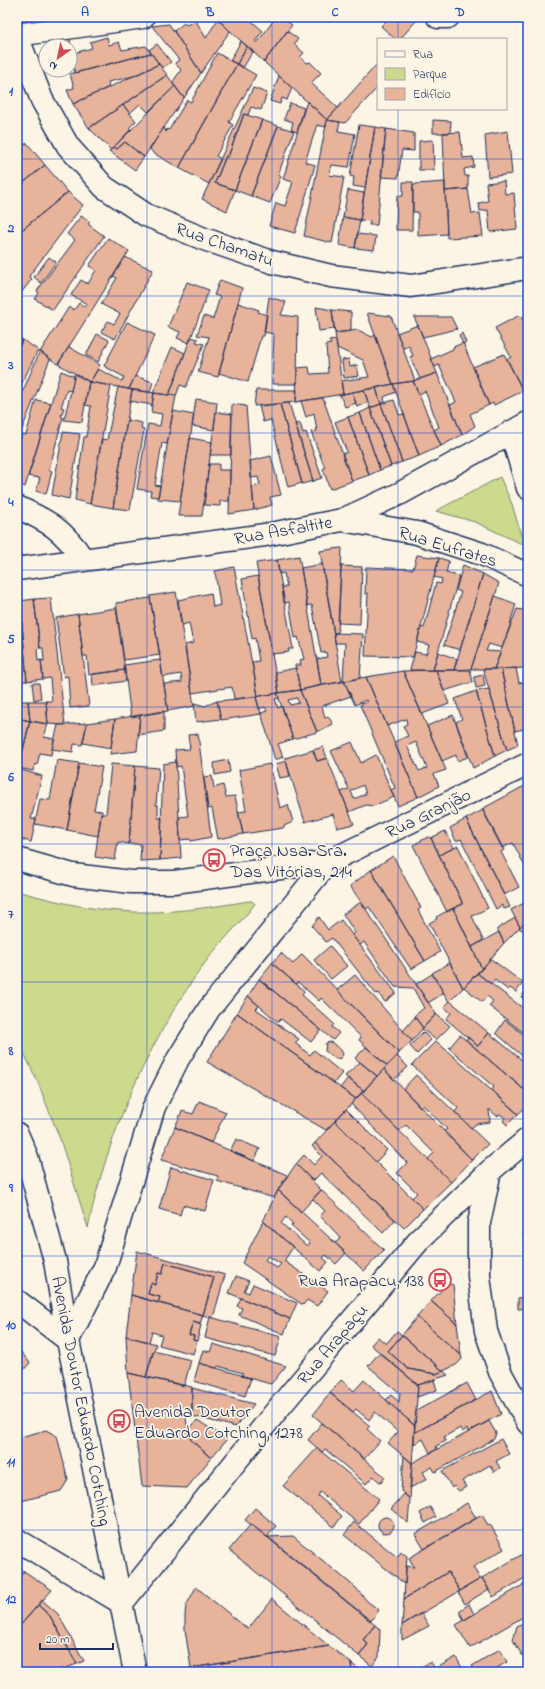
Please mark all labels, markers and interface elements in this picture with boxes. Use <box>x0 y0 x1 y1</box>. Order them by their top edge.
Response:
text: A <box>81 3 89 22</box>
text: B <box>205 3 215 22</box>
text: C <box>331 3 339 22</box>
text: D <box>454 3 465 22</box>
north arrow <box>38 38 78 78</box>
legend <box>377 38 507 110</box>
text: Rua <box>413 46 433 64</box>
text: N <box>46 57 61 74</box>
text: Parque <box>413 66 447 84</box>
text: 1 <box>9 82 14 101</box>
text: Edifício <box>413 86 451 104</box>
street label: Rua Chamatu <box>172 217 277 275</box>
text: 2 <box>7 219 15 238</box>
text: 3 <box>7 356 14 375</box>
text: 4 <box>7 493 14 512</box>
street label: Rua Asfaltite <box>232 510 335 553</box>
street label: Rua Eufrates <box>395 521 500 575</box>
text: 5 <box>7 630 15 649</box>
text: 6 <box>7 768 14 787</box>
street label: Rua Granjão <box>382 783 476 847</box>
place label: Praça Nsa. Sra. Das Vitórias, 214 <box>229 839 353 886</box>
bus stop icon: Praça Nsa. Sra. Das Vitórias, 214 <box>201 847 227 873</box>
text: 7 <box>8 905 14 924</box>
text: 8 <box>8 1042 14 1061</box>
text: 9 <box>8 1179 14 1198</box>
bus stop icon: Rua Arapacu, 138 <box>427 1267 453 1293</box>
place label: Rua Arapacu, 138 <box>298 1269 424 1295</box>
street label: Avenida Doutor Eduardo Cotching <box>42 1274 117 1529</box>
street label: Rua Arapaçu <box>292 1299 375 1391</box>
text: 10 <box>6 1316 16 1335</box>
place label: Avenida Doutor Eduardo Cotching, 1278 <box>134 1400 303 1448</box>
bus stop icon: Avenida Doutor Eduardo Cotching, 1278 <box>106 1408 132 1434</box>
text: 11 <box>7 1453 16 1472</box>
text: 12 <box>6 1590 17 1609</box>
scale bar <box>40 1625 113 1651</box>
text: 20 m <box>46 1631 69 1649</box>

